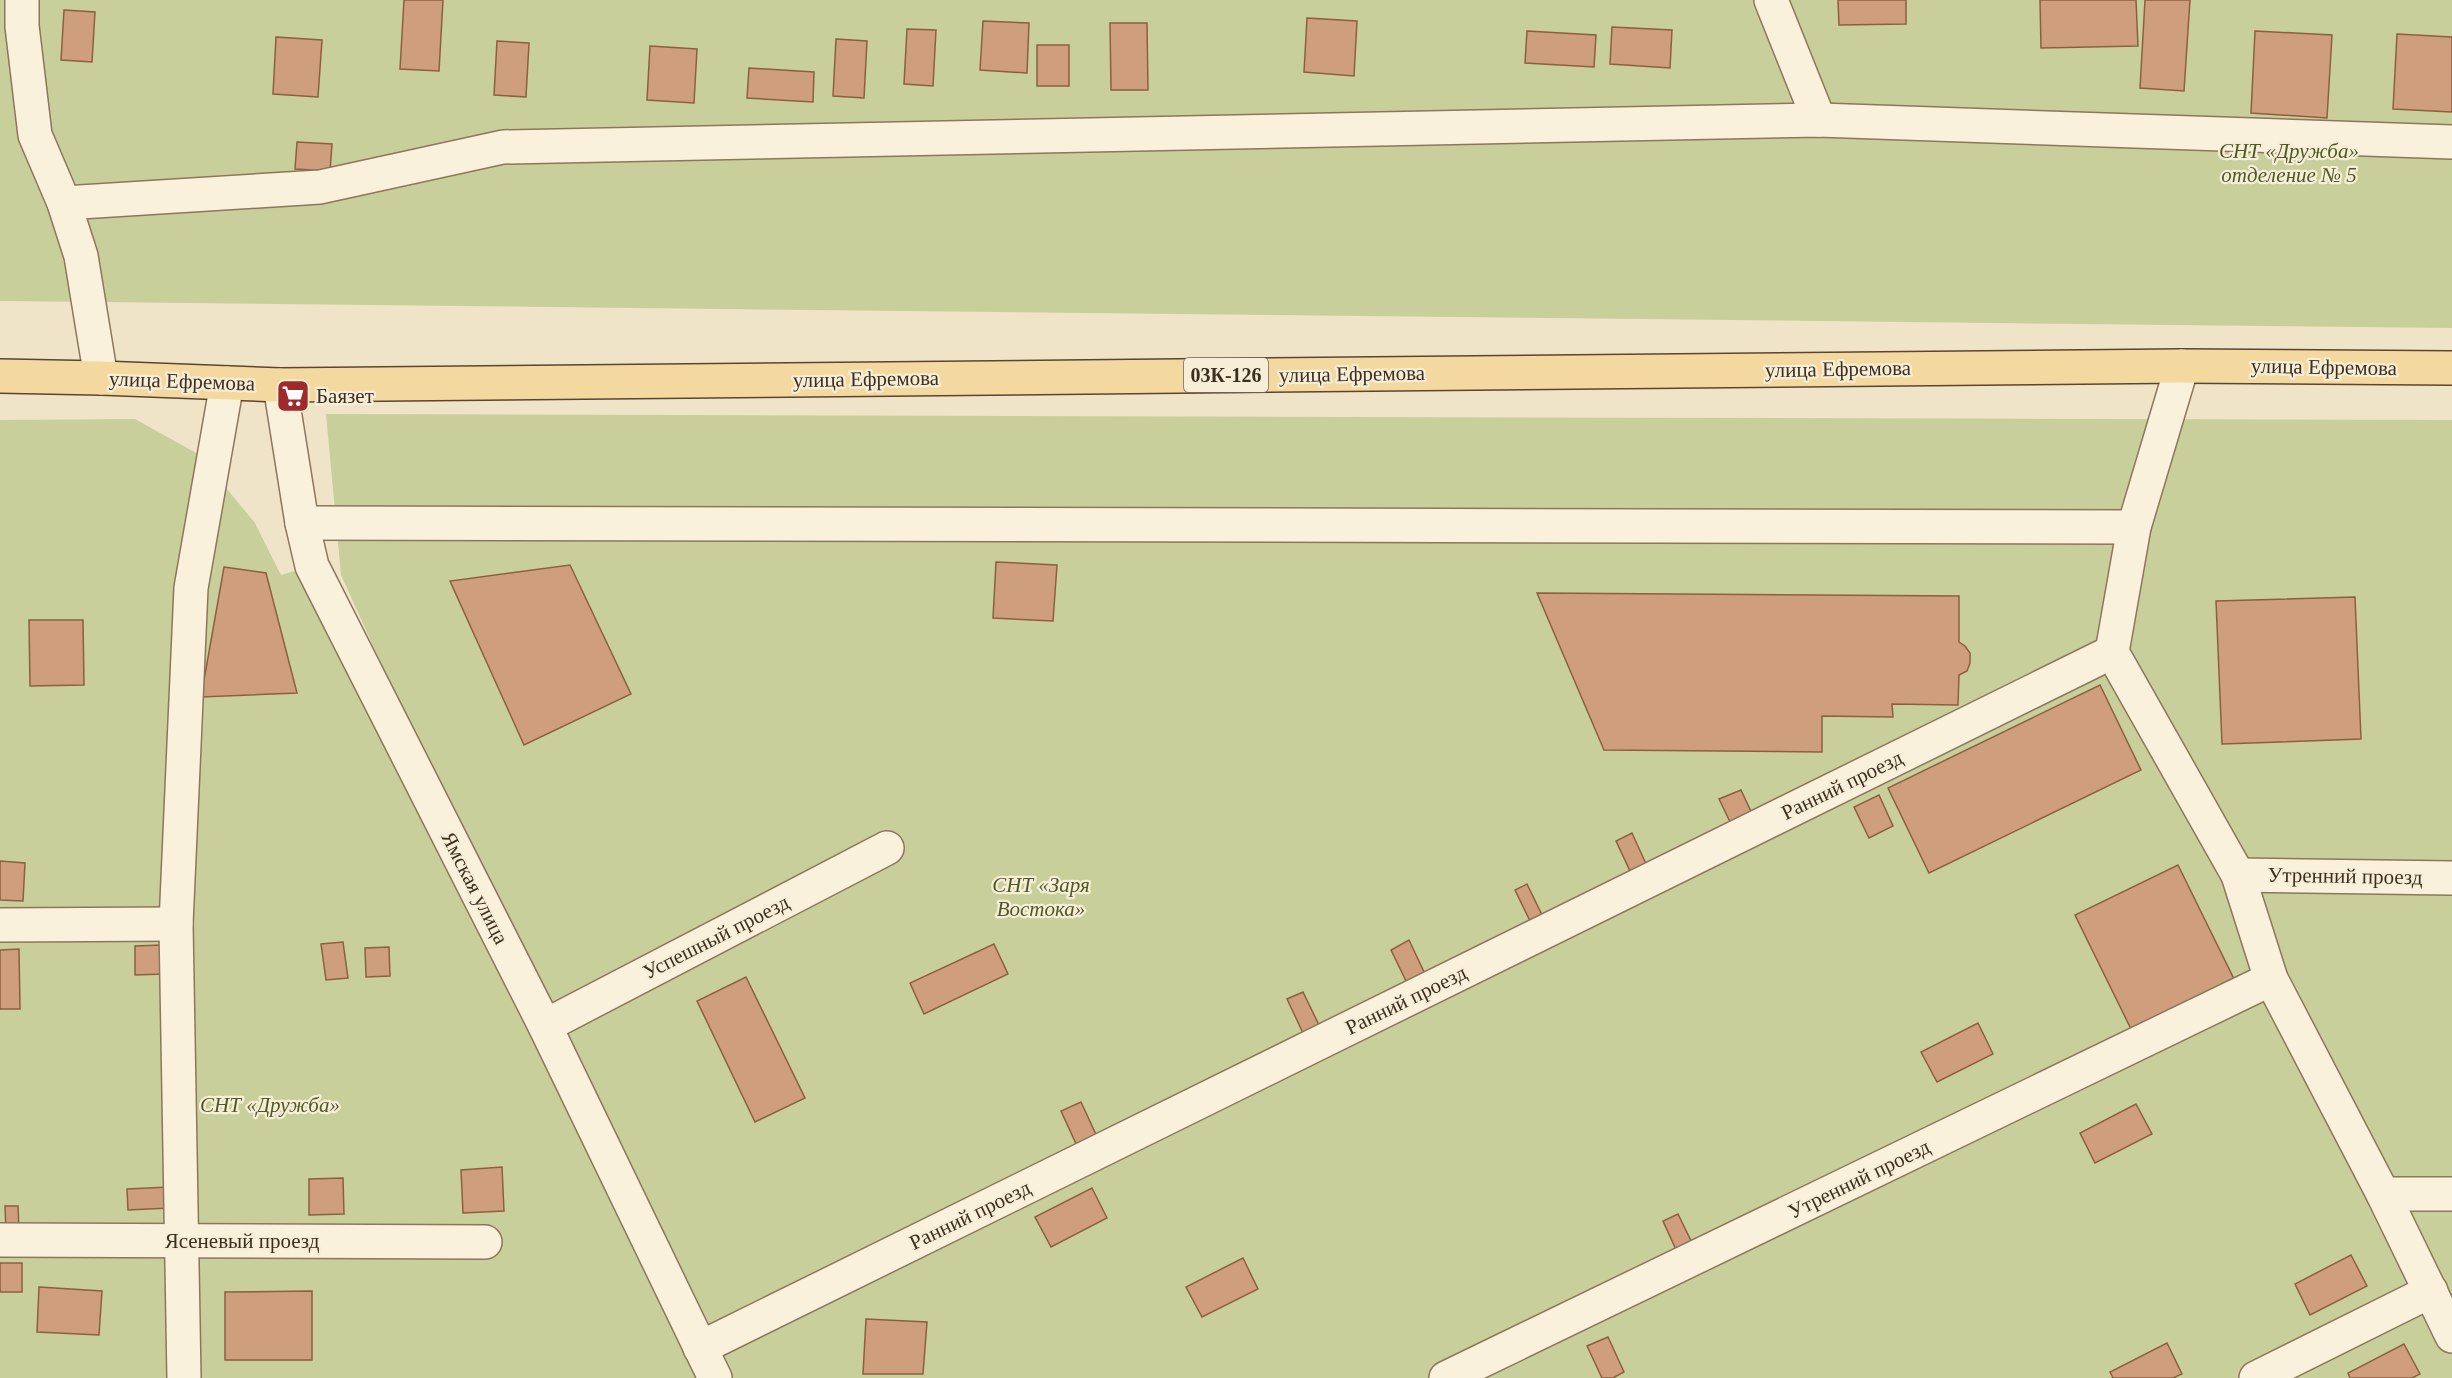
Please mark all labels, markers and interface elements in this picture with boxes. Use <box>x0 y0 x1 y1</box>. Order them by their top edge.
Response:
park label: СНТ «Дружба» отделение № 5 <box>2219 139 2359 187</box>
street label: улица Ефремова <box>2251 354 2398 380</box>
street label: улица Ефремова <box>1765 356 1912 382</box>
road number: 03К-126 <box>1184 358 1268 392</box>
street label: улица Ефремова <box>1279 361 1426 387</box>
street label: улица Ефремова <box>109 366 256 396</box>
street label: улица Ефремова <box>793 366 940 392</box>
supermarket icon: Баязет <box>275 378 311 414</box>
place label: Баязет <box>316 384 374 408</box>
street label: Ранний проезд <box>1777 745 1907 825</box>
street label: Ямская улица <box>436 828 514 949</box>
street label: Утренний проезд <box>2267 863 2423 889</box>
park label: СНТ «Заря Востока» <box>992 873 1090 921</box>
street label: Успешный проезд <box>639 890 793 984</box>
street label: Ранний проезд <box>1341 960 1471 1040</box>
park label: СНТ «Дружба» <box>200 1093 340 1117</box>
street label: Утренний проезд <box>1784 1134 1934 1224</box>
street label: Ранний проезд <box>905 1175 1035 1255</box>
street label: Ясеневый проезд <box>165 1229 320 1253</box>

